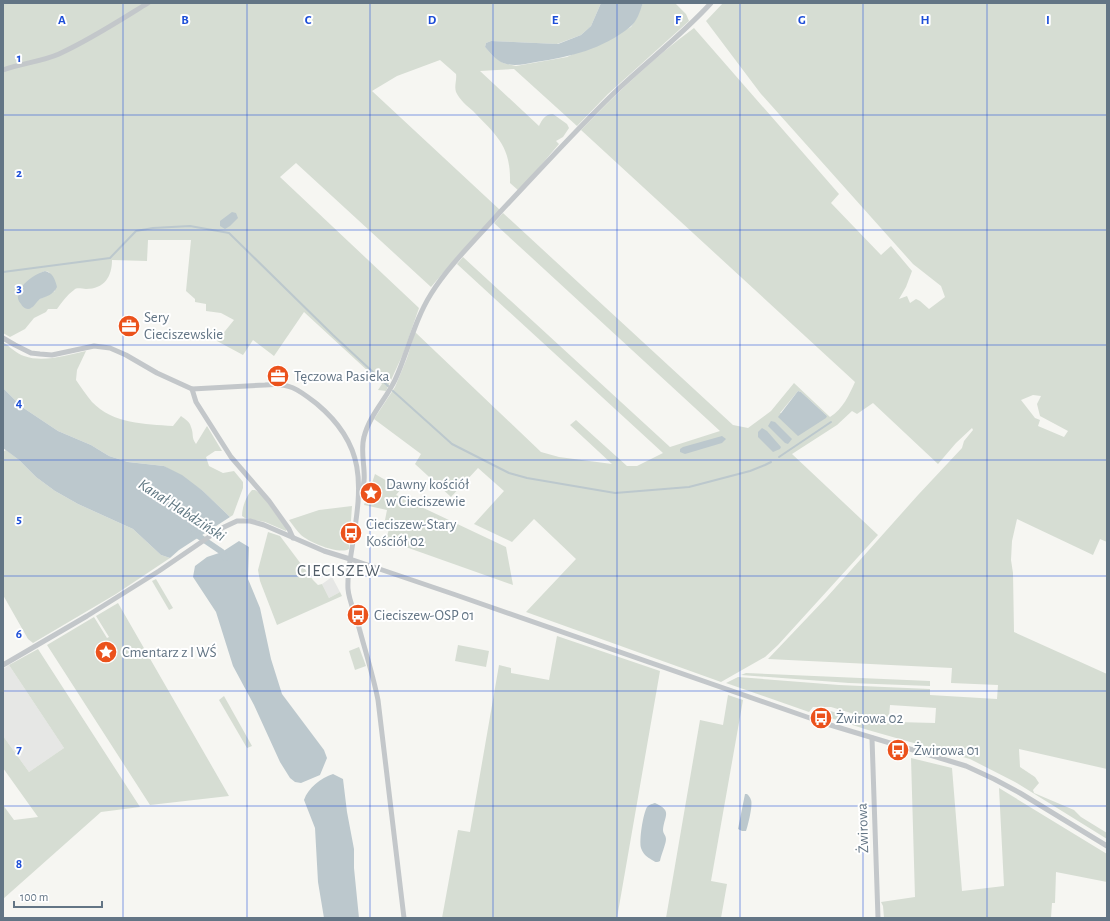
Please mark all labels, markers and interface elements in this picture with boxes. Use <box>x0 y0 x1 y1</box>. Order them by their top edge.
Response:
text: A <box>58 14 66 27</box>
text: B <box>181 14 189 27</box>
text: C <box>305 14 312 27</box>
text: D <box>428 14 437 27</box>
text: E <box>552 14 559 27</box>
text: F <box>675 14 682 27</box>
text: G <box>798 14 806 27</box>
text: H <box>920 14 930 27</box>
text: I <box>1046 14 1050 27</box>
text: 1 <box>17 52 21 65</box>
text: 2 <box>16 167 22 180</box>
text: 3 <box>16 282 22 295</box>
place label: Sery Cieciszewskie <box>144 310 223 342</box>
office icon: Sery Cieciszewskie <box>116 313 142 339</box>
office icon: Tęczowa Pasieka <box>265 363 291 389</box>
place label: Tęczowa Pasieka <box>294 369 389 384</box>
text: 4 <box>16 397 23 410</box>
water label: Kanał Habdziński <box>136 476 229 544</box>
place label: Dawny kościół w Cieciszewie <box>386 477 469 509</box>
place icon: Dawny kościół w Cieciszewie <box>358 480 384 506</box>
text: 5 <box>16 513 22 526</box>
place label: Cieciszew-Stary Kościół 02 <box>366 517 457 549</box>
bus stop icon: Cieciszew-Stary Kościół 02 <box>338 520 364 546</box>
district label: CIECISZEW <box>297 562 381 579</box>
bus stop icon: Cieciszew-OSP 01 <box>345 602 371 628</box>
place label: Cieciszew-OSP 01 <box>374 608 474 623</box>
text: 6 <box>16 628 22 641</box>
place icon: Cmentarz z I WŚ <box>93 639 119 665</box>
place label: Cmentarz z I WŚ <box>122 643 217 660</box>
bus stop icon: Żwirowa 02 <box>808 705 834 731</box>
place label: Żwirowa 02 <box>836 709 904 726</box>
bus stop icon: Żwirowa 01 <box>885 737 911 763</box>
place label: Żwirowa 01 <box>914 741 980 758</box>
text: 7 <box>16 743 22 756</box>
street label: Żwirowa <box>853 803 871 853</box>
text: 8 <box>16 858 22 871</box>
scale bar <box>14 883 102 909</box>
text: 100 m <box>20 891 48 903</box>

